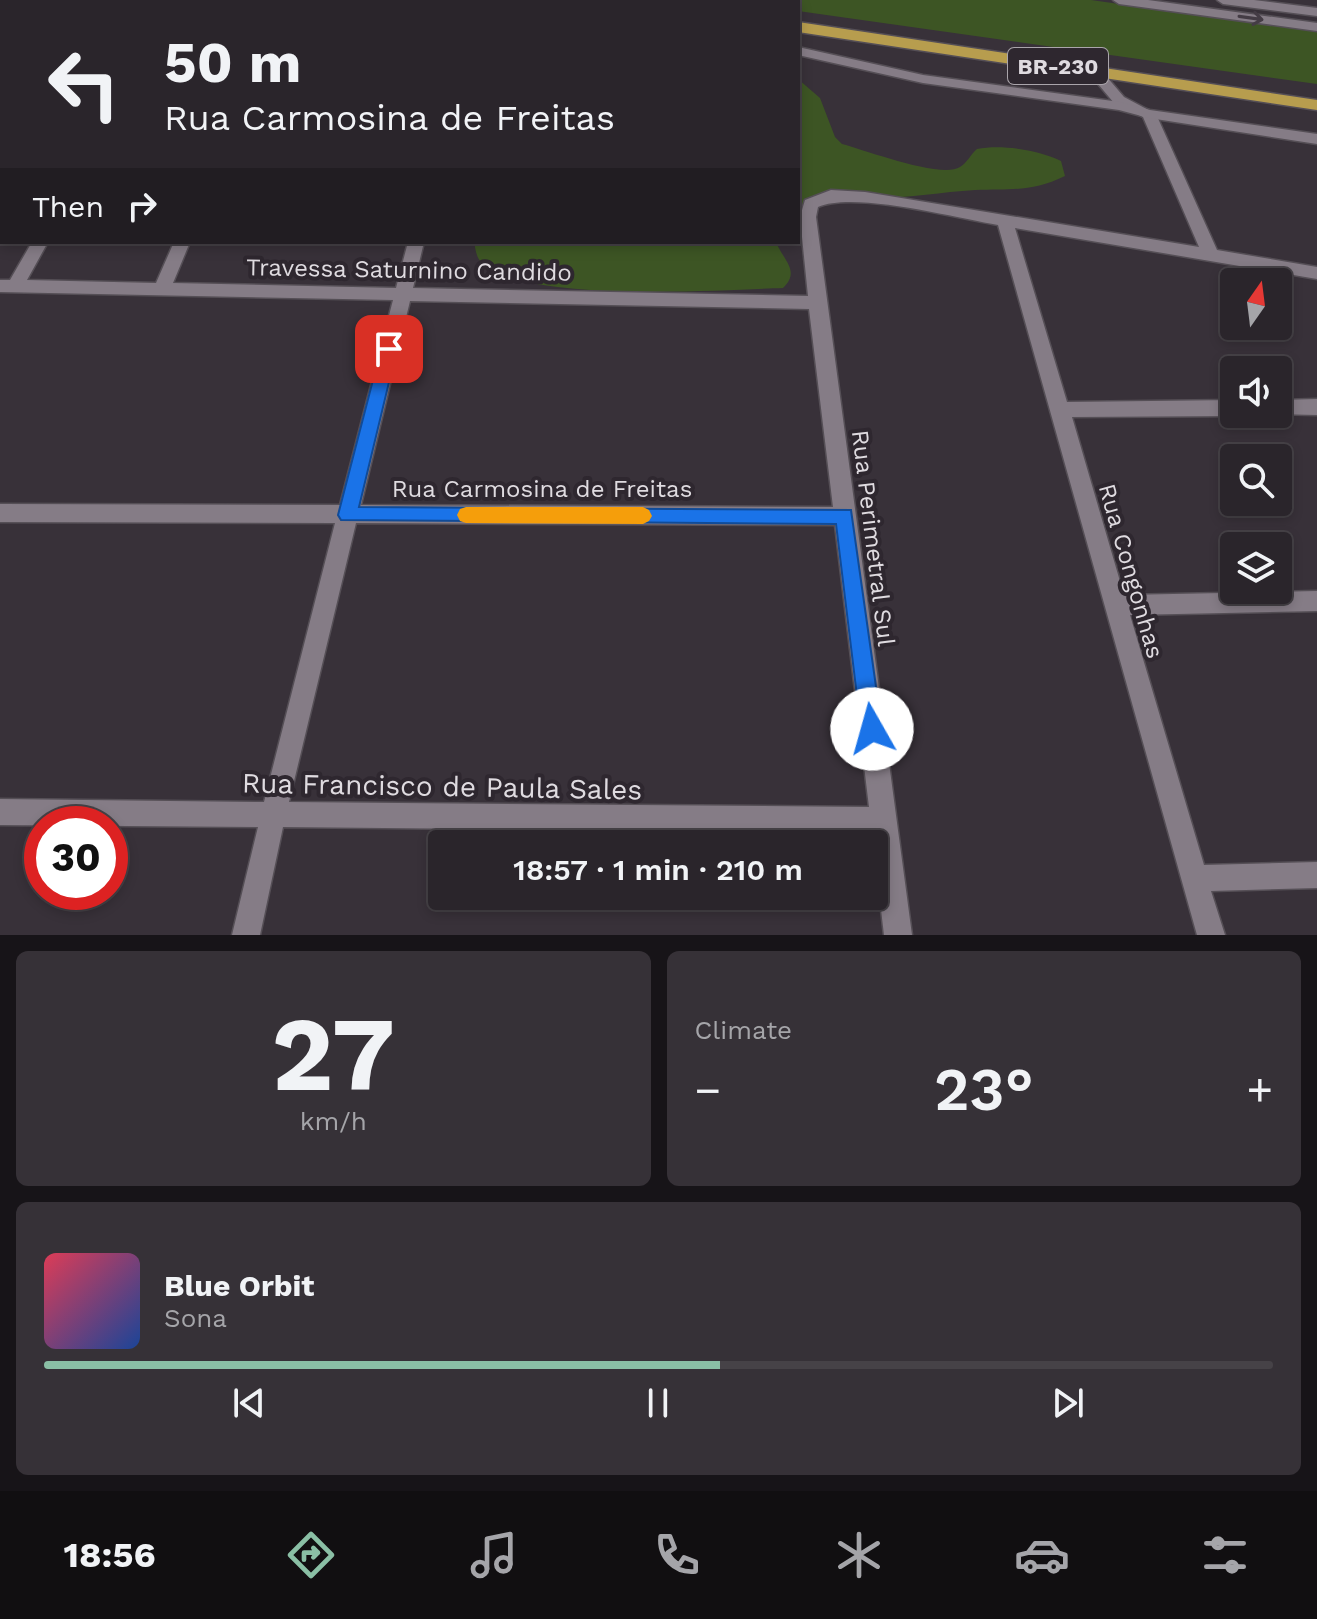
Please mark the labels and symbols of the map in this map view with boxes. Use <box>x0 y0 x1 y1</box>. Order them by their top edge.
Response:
one-way arrow <box>1238 11 1264 26</box>
road number: BR-230 <box>1008 48 1108 84</box>
street label: Travessa Saturnino Candido <box>246 253 572 287</box>
north arrow <box>1220 268 1292 340</box>
pin <box>355 315 423 383</box>
street label: Rua Perimetral Sul <box>846 428 900 648</box>
street label: Rua Carmosina de Freitas <box>392 475 692 503</box>
street label: Rua Congonhas <box>1093 480 1169 662</box>
position arrow <box>830 687 914 771</box>
street label: Rua Francisco de Paula Sales <box>242 767 642 806</box>
speed limit sign: 30 <box>24 806 128 910</box>

